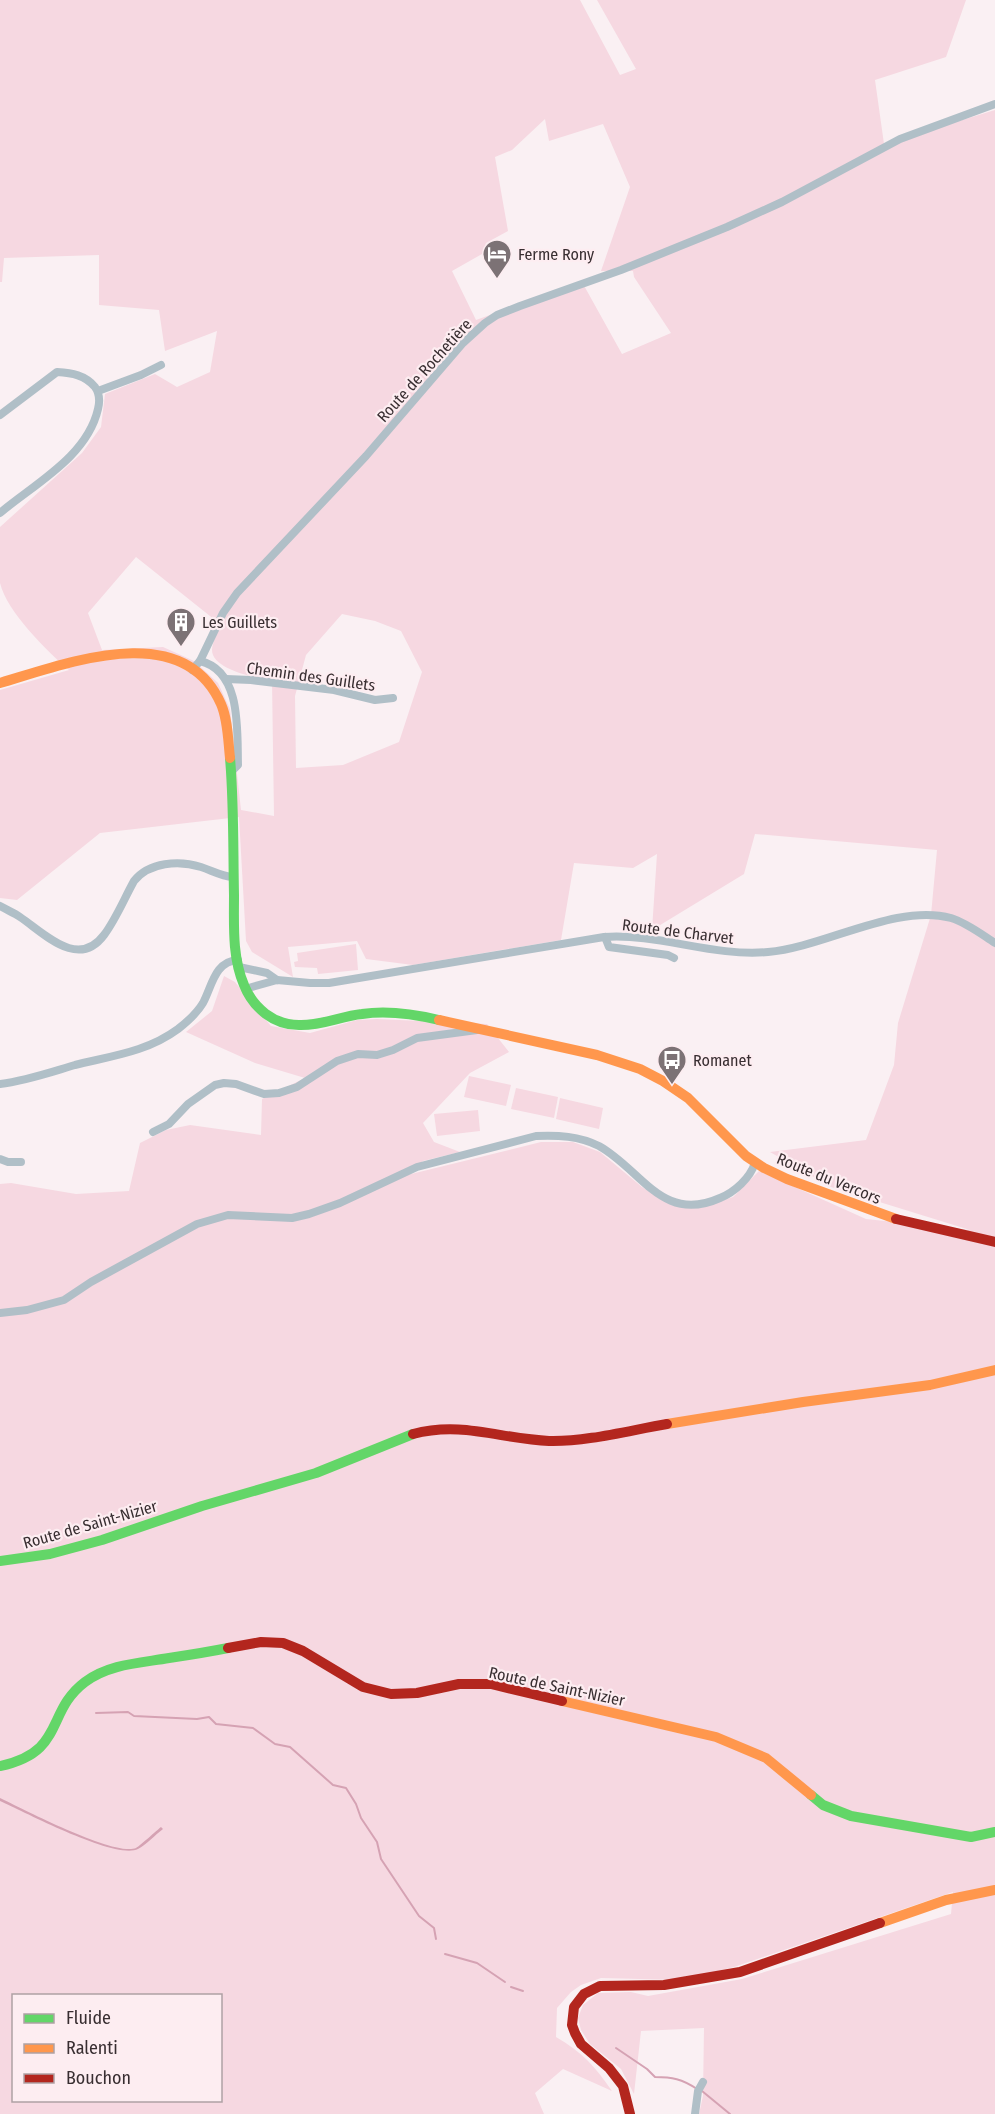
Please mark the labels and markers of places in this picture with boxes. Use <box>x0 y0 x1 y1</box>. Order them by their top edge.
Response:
hotel icon: Ferme Rony <box>481 238 513 280</box>
place label: Ferme Rony <box>518 245 595 264</box>
building icon: Les Guillets <box>165 606 197 648</box>
place label: Les Guillets <box>202 613 277 632</box>
bus stop icon: Romanet <box>656 1044 688 1086</box>
place label: Romanet <box>693 1051 752 1070</box>

